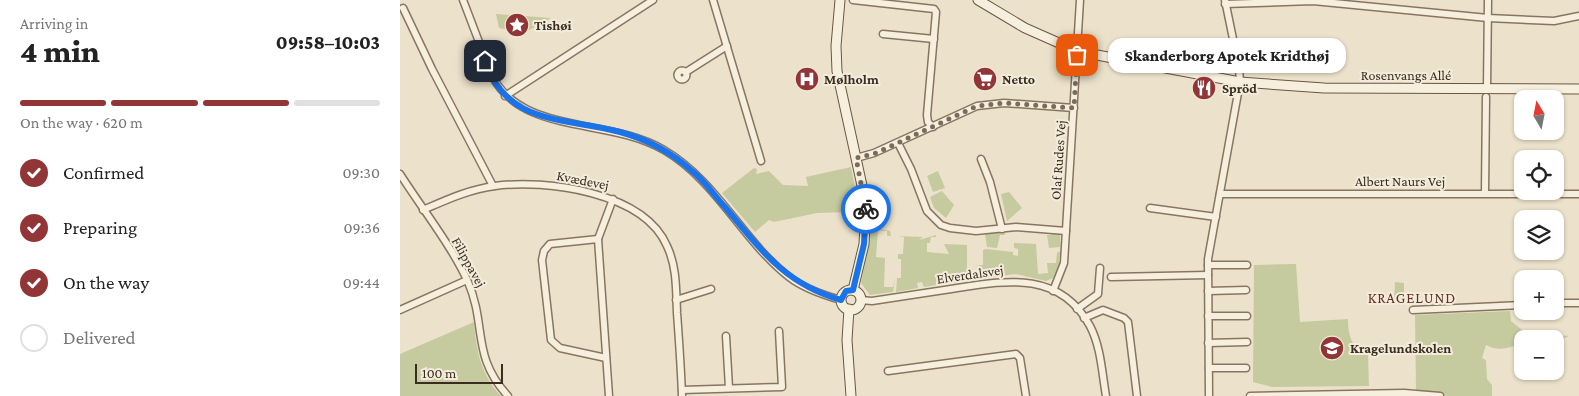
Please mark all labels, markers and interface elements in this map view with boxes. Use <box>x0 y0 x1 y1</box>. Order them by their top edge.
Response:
place icon: Tishøi <box>504 12 530 38</box>
text: Arriving in <box>20 15 88 32</box>
place label: Tishøi <box>534 17 572 33</box>
text: 09:58–10:03 <box>276 32 380 53</box>
text: 4 min <box>20 33 100 69</box>
pin <box>1056 34 1098 76</box>
callout: Skanderborg Apotek Kridthøj <box>1107 38 1344 72</box>
pin <box>464 40 506 82</box>
icon: bag <box>1063 41 1091 69</box>
icon: home <box>471 47 499 75</box>
text: Skanderborg Apotek Kridthøj <box>1124 47 1330 64</box>
hospital icon: Mølholm <box>794 66 820 92</box>
supermarket icon: Netto <box>972 66 998 92</box>
street label: Rosenvangs Allé <box>1361 67 1451 83</box>
place label: Mølholm <box>824 71 879 87</box>
place label: Netto <box>1002 71 1035 87</box>
restaurant icon: Spröd <box>1191 75 1217 101</box>
place label: Spröd <box>1222 80 1257 96</box>
north arrow <box>1514 90 1564 140</box>
map controls <box>1514 90 1564 380</box>
text: On the way · 620 m <box>20 114 143 131</box>
street label: Olaf Rudes Vej <box>1047 120 1070 201</box>
button: locate <box>1514 150 1564 200</box>
icon: check <box>20 159 48 187</box>
text: Confirmed <box>63 162 144 183</box>
text: 09:30 <box>343 164 380 181</box>
street label: Kvædevej <box>555 167 610 194</box>
street label: Albert Naurs Vej <box>1355 173 1445 190</box>
courier <box>841 184 891 234</box>
icon: bike <box>852 195 880 223</box>
button: layers <box>1514 210 1564 260</box>
icon: check <box>20 214 48 242</box>
text: Preparing <box>63 217 137 238</box>
text: 09:36 <box>343 219 380 236</box>
street label: Filippavej <box>448 234 489 290</box>
street label: Elverdalsvej <box>936 261 1005 288</box>
icon: check <box>20 269 48 297</box>
button: + <box>1514 270 1564 320</box>
text: On the way <box>63 272 149 293</box>
text: 09:44 <box>343 274 380 291</box>
district label: KRAGELUND <box>1368 290 1456 306</box>
text: Delivered <box>63 327 136 348</box>
button: − <box>1514 330 1564 380</box>
school or university icon: Kragelundskolen <box>1319 335 1345 361</box>
place label: Kragelundskolen <box>1350 340 1451 356</box>
scale bar <box>415 361 502 384</box>
text: 100 m <box>422 365 456 381</box>

